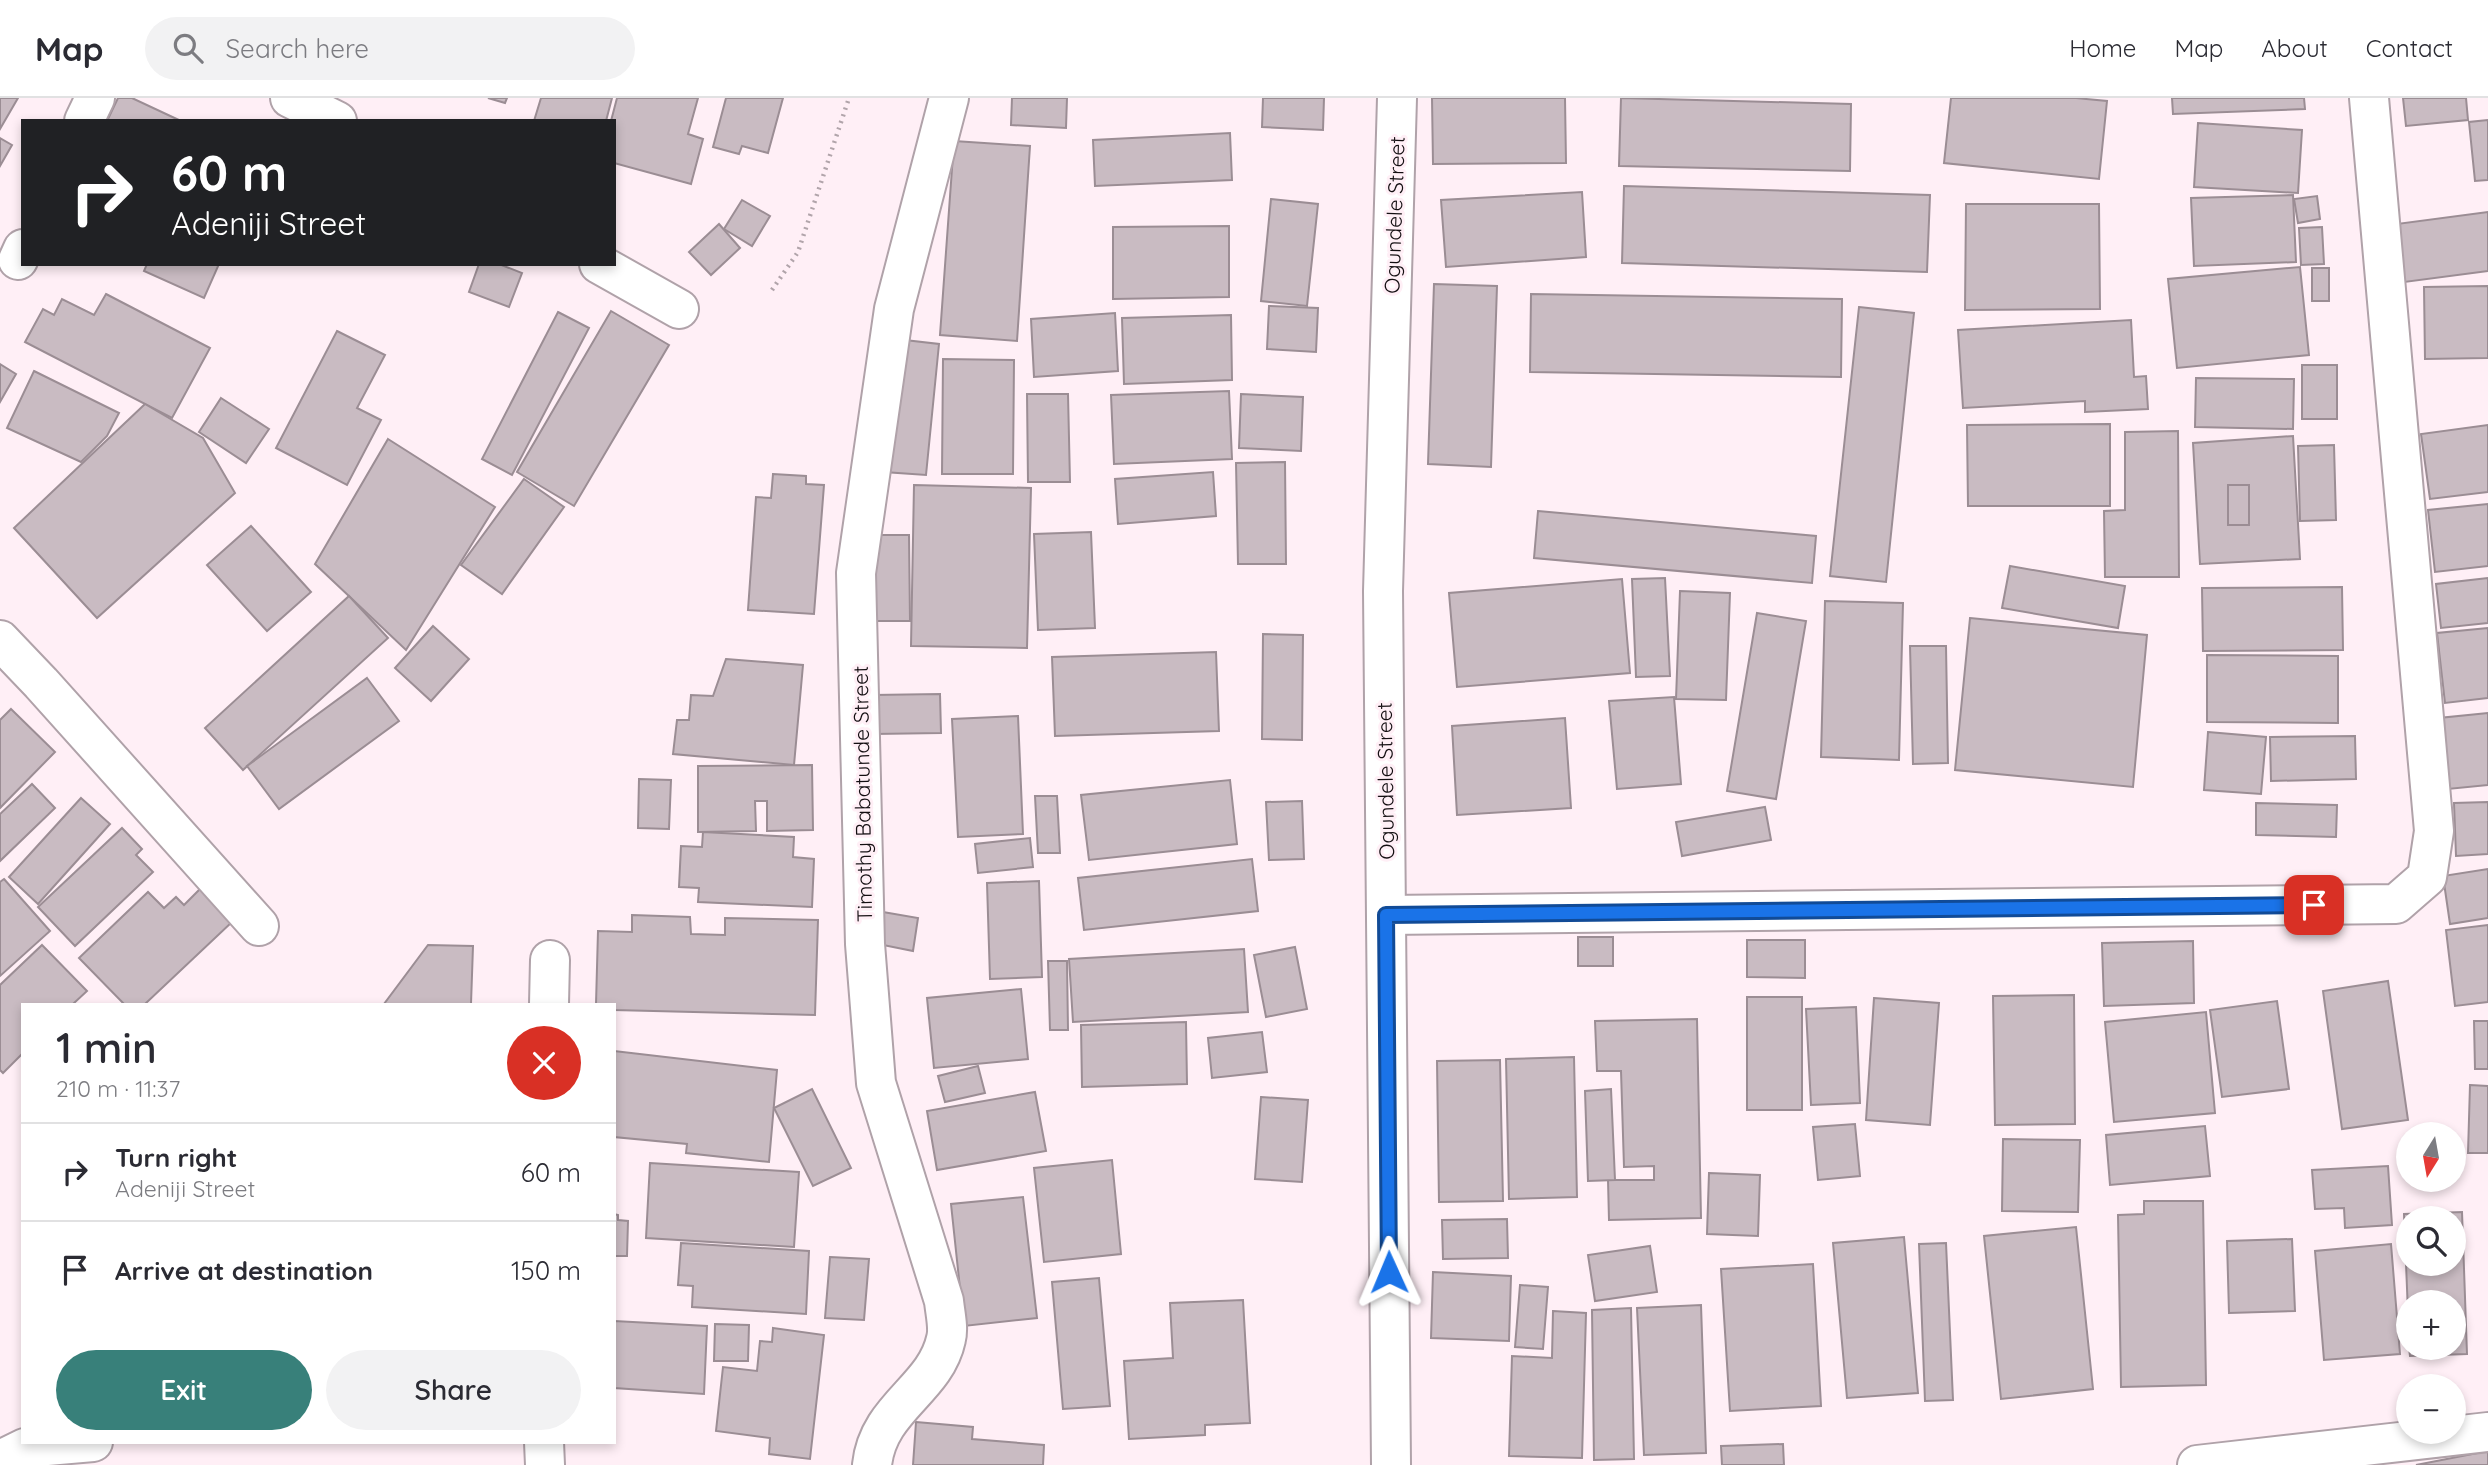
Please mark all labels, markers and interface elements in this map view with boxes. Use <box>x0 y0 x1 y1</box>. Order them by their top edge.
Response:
search box <box>145 17 635 80</box>
text: Map <box>35 28 103 69</box>
icon: search <box>169 29 207 67</box>
text: Search here <box>225 32 369 65</box>
text: Home <box>2069 33 2136 63</box>
text: Map <box>2174 33 2223 63</box>
text: About <box>2261 33 2328 63</box>
text: Contact <box>2366 33 2453 63</box>
street label: Ogundele Street <box>1378 136 1410 294</box>
text: 60 m <box>171 142 287 203</box>
icon: right <box>56 147 147 238</box>
text: Adeniji Street <box>171 203 366 243</box>
street label: Timothy Babatunde Street <box>847 666 877 922</box>
street label: Ogundele Street <box>1371 702 1399 860</box>
pin <box>2284 875 2344 935</box>
icon: arrive <box>2295 886 2333 924</box>
text: 1 min <box>56 1021 157 1074</box>
button: close <box>507 1026 581 1100</box>
text: 210 m · 11:37 <box>56 1074 180 1103</box>
north arrow <box>2396 1122 2466 1192</box>
map controls <box>2396 1122 2466 1444</box>
text: Turn right <box>115 1141 237 1174</box>
icon: right <box>56 1153 94 1191</box>
text: 60 m <box>521 1156 581 1189</box>
text: Adeniji Street <box>115 1174 255 1203</box>
button: search <box>2396 1206 2466 1276</box>
position arrow <box>1352 1235 1426 1309</box>
icon: arrive <box>56 1251 94 1289</box>
text: Arrive at destination <box>115 1254 373 1287</box>
text: 150 m <box>511 1254 581 1287</box>
button: + <box>2396 1290 2466 1360</box>
button: Exit <box>56 1350 312 1430</box>
button: Share <box>326 1350 581 1430</box>
button: − <box>2396 1374 2466 1444</box>

